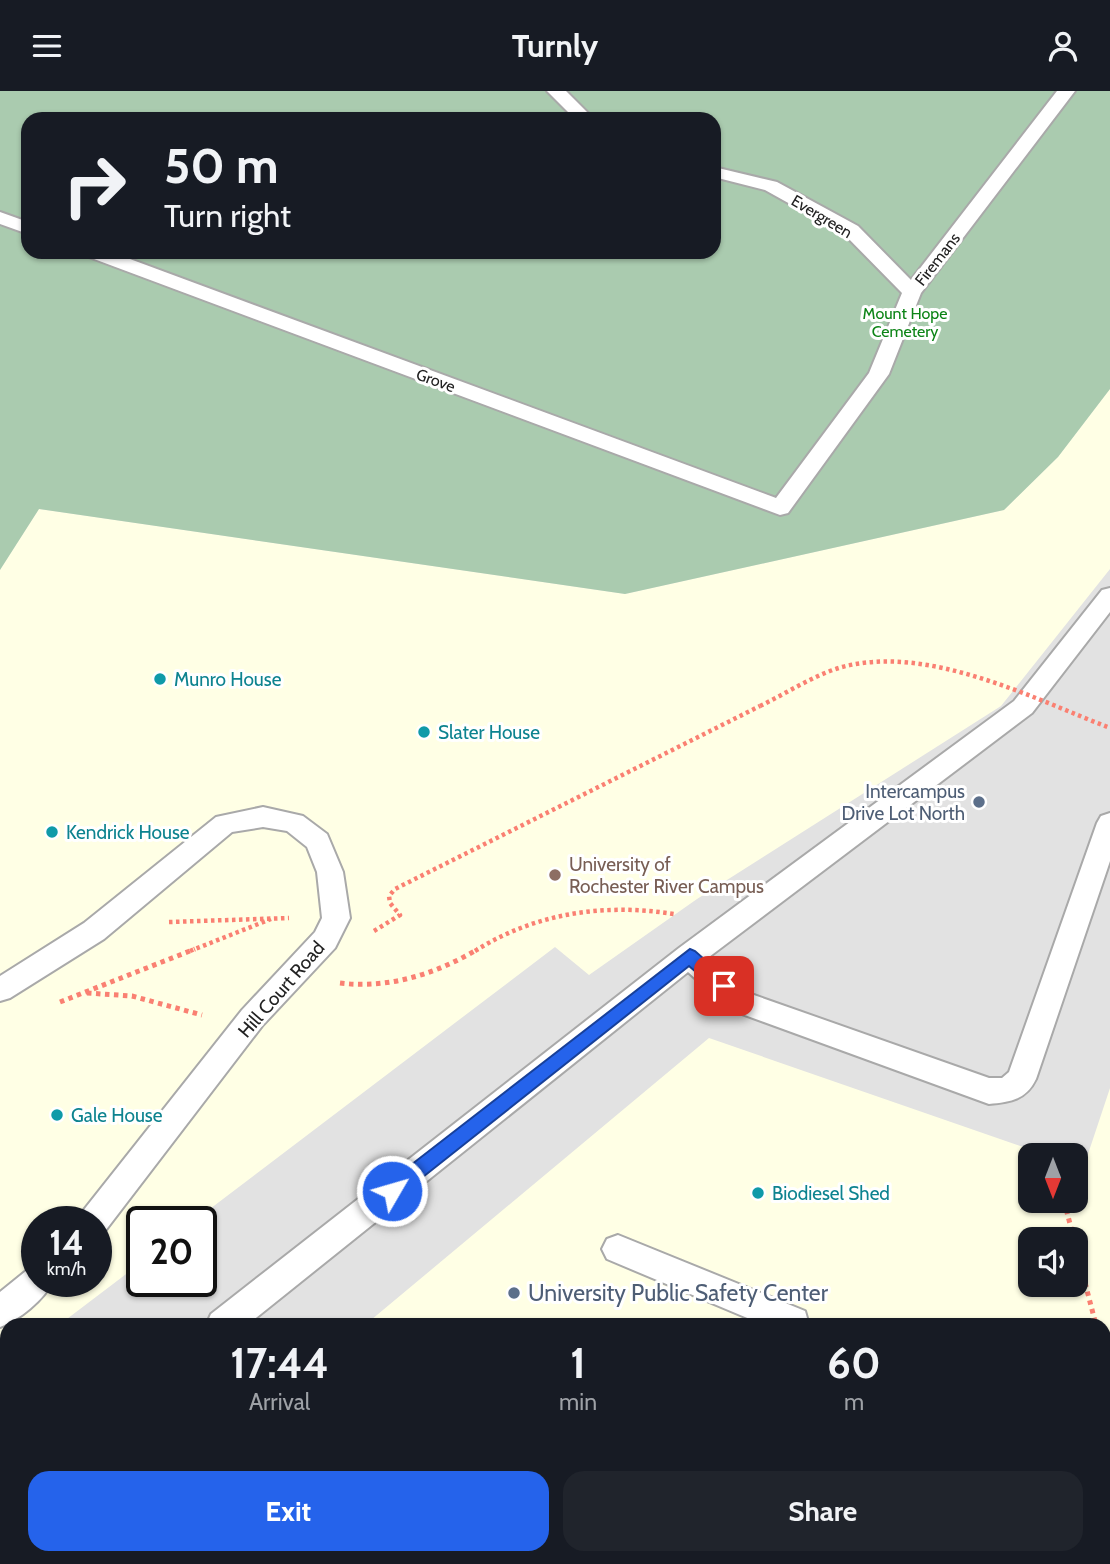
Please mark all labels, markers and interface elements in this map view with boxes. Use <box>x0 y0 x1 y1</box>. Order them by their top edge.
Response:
text: Turnly <box>512 26 598 65</box>
icon: menu <box>28 27 66 65</box>
icon: person <box>1044 27 1082 65</box>
text: 50 m <box>164 136 279 195</box>
icon: right <box>49 140 140 231</box>
street label: Evergreen <box>788 191 856 242</box>
text: Turn right <box>164 196 291 235</box>
street label: Firemans <box>911 229 964 290</box>
park label: Mount Hope Cemetery <box>863 304 947 341</box>
street label: Grove <box>414 365 458 396</box>
place label: Munro House <box>174 668 282 691</box>
marker: Munro House <box>152 671 168 687</box>
place label: Slater House <box>438 721 540 744</box>
marker: Slater House <box>416 724 432 740</box>
place label: Intercampus Drive Lot North <box>842 780 965 825</box>
marker: Intercampus Drive Lot North <box>971 794 987 810</box>
place label: Kendrick House <box>66 821 190 844</box>
marker: Kendrick House <box>44 824 60 840</box>
place label: University of Rochester River Campus <box>569 853 764 898</box>
marker: University of Rochester River Campus <box>547 867 563 883</box>
street label: Hill Court Road <box>233 936 330 1042</box>
pin <box>694 956 754 1016</box>
icon: arrive <box>705 967 743 1005</box>
place label: Gale House <box>71 1104 163 1127</box>
marker: Gale House <box>49 1107 65 1123</box>
north arrow <box>1018 1143 1088 1213</box>
map controls <box>1018 1143 1088 1297</box>
position arrow <box>355 1154 429 1228</box>
place label: Biodiesel Shed <box>772 1182 890 1205</box>
marker: Biodiesel Shed <box>750 1185 766 1201</box>
speed limit sign: 20 <box>126 1206 217 1297</box>
text: 14 <box>49 1221 84 1264</box>
button: sound <box>1018 1227 1088 1297</box>
text: km/h <box>47 1258 86 1280</box>
place label: University Public Safety Center <box>528 1279 829 1307</box>
marker: University Public Safety Center <box>506 1285 522 1301</box>
text: 17:44 <box>230 1337 329 1389</box>
text: 1 <box>570 1337 586 1389</box>
text: 60 <box>827 1337 881 1389</box>
text: Arrival <box>249 1388 310 1416</box>
text: min <box>559 1388 597 1416</box>
text: m <box>844 1388 864 1416</box>
button: Exit <box>28 1471 549 1551</box>
button: Share <box>563 1471 1083 1551</box>

